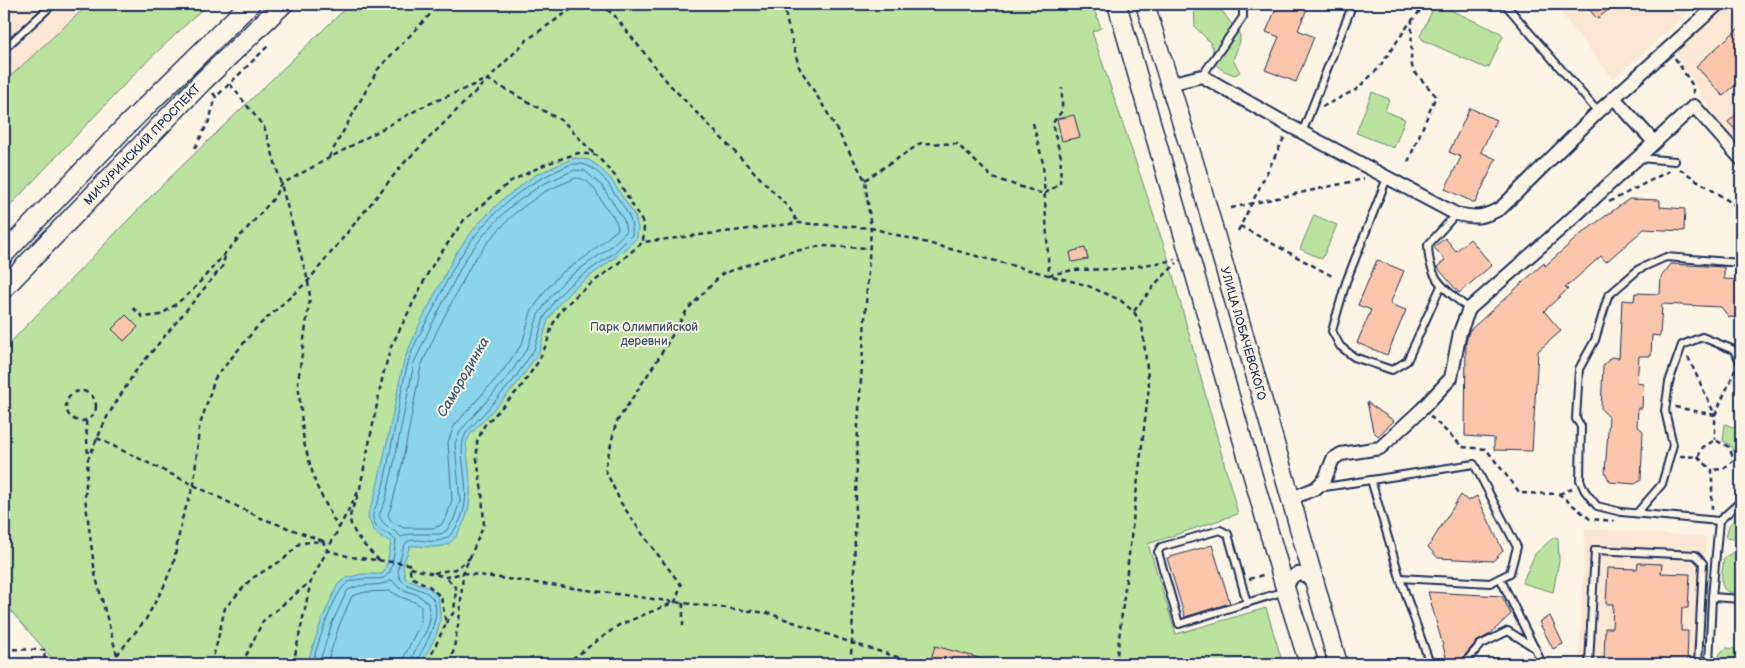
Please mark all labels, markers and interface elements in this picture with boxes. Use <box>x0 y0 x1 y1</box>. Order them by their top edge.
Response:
street label: МИЧУРИНСКИЙ ПРОСПЕКТ <box>80 81 203 208</box>
street label: УЛИЦА ЛОБАЧЕВСКОГО <box>1217 265 1270 402</box>
park label: Парк Олимпийской деревни <box>590 320 698 349</box>
water label: Самородинка <box>433 334 493 420</box>

